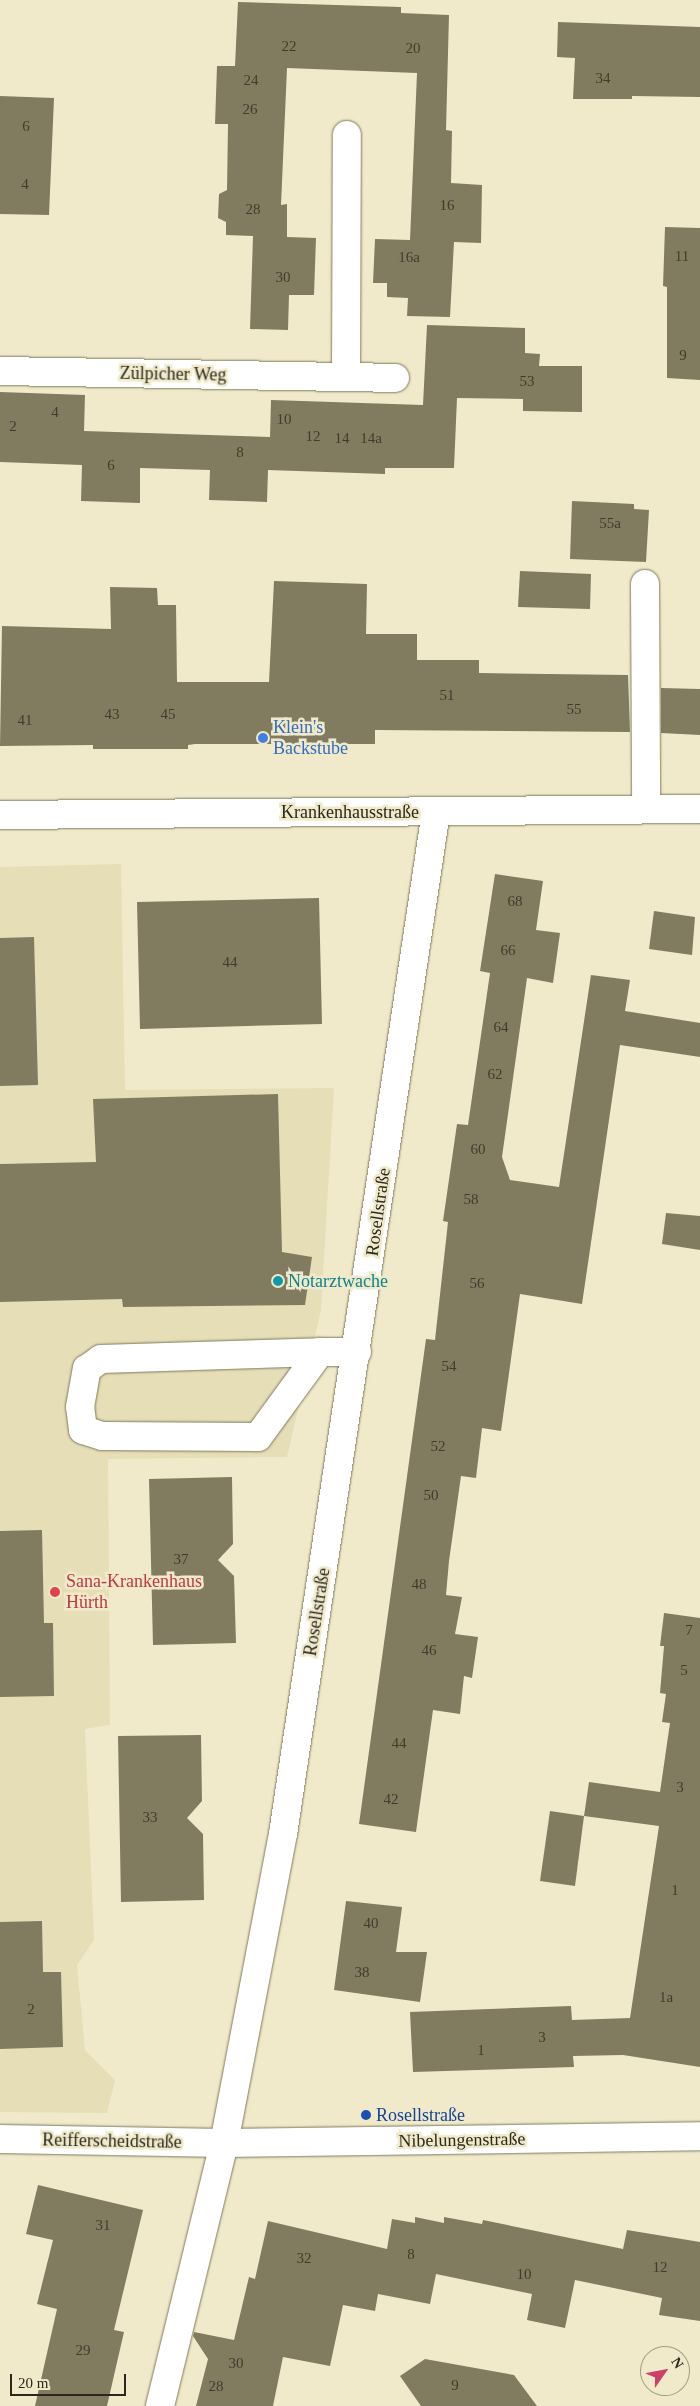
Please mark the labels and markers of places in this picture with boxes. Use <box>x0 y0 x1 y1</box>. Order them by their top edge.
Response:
place label: Klein's Backstube <box>273 717 348 760</box>
marker: Klein's Backstube <box>257 732 269 744</box>
place label: Notarztwache <box>288 1270 388 1292</box>
marker: Notarztwache <box>272 1275 284 1287</box>
place label: Sana-Krankenhaus Hürth <box>66 1571 202 1614</box>
marker: Sana-Krankenhaus Hürth <box>48 1585 62 1599</box>
place label: Rosellstraße <box>376 2104 465 2126</box>
marker: Rosellstraße <box>360 2109 372 2121</box>

